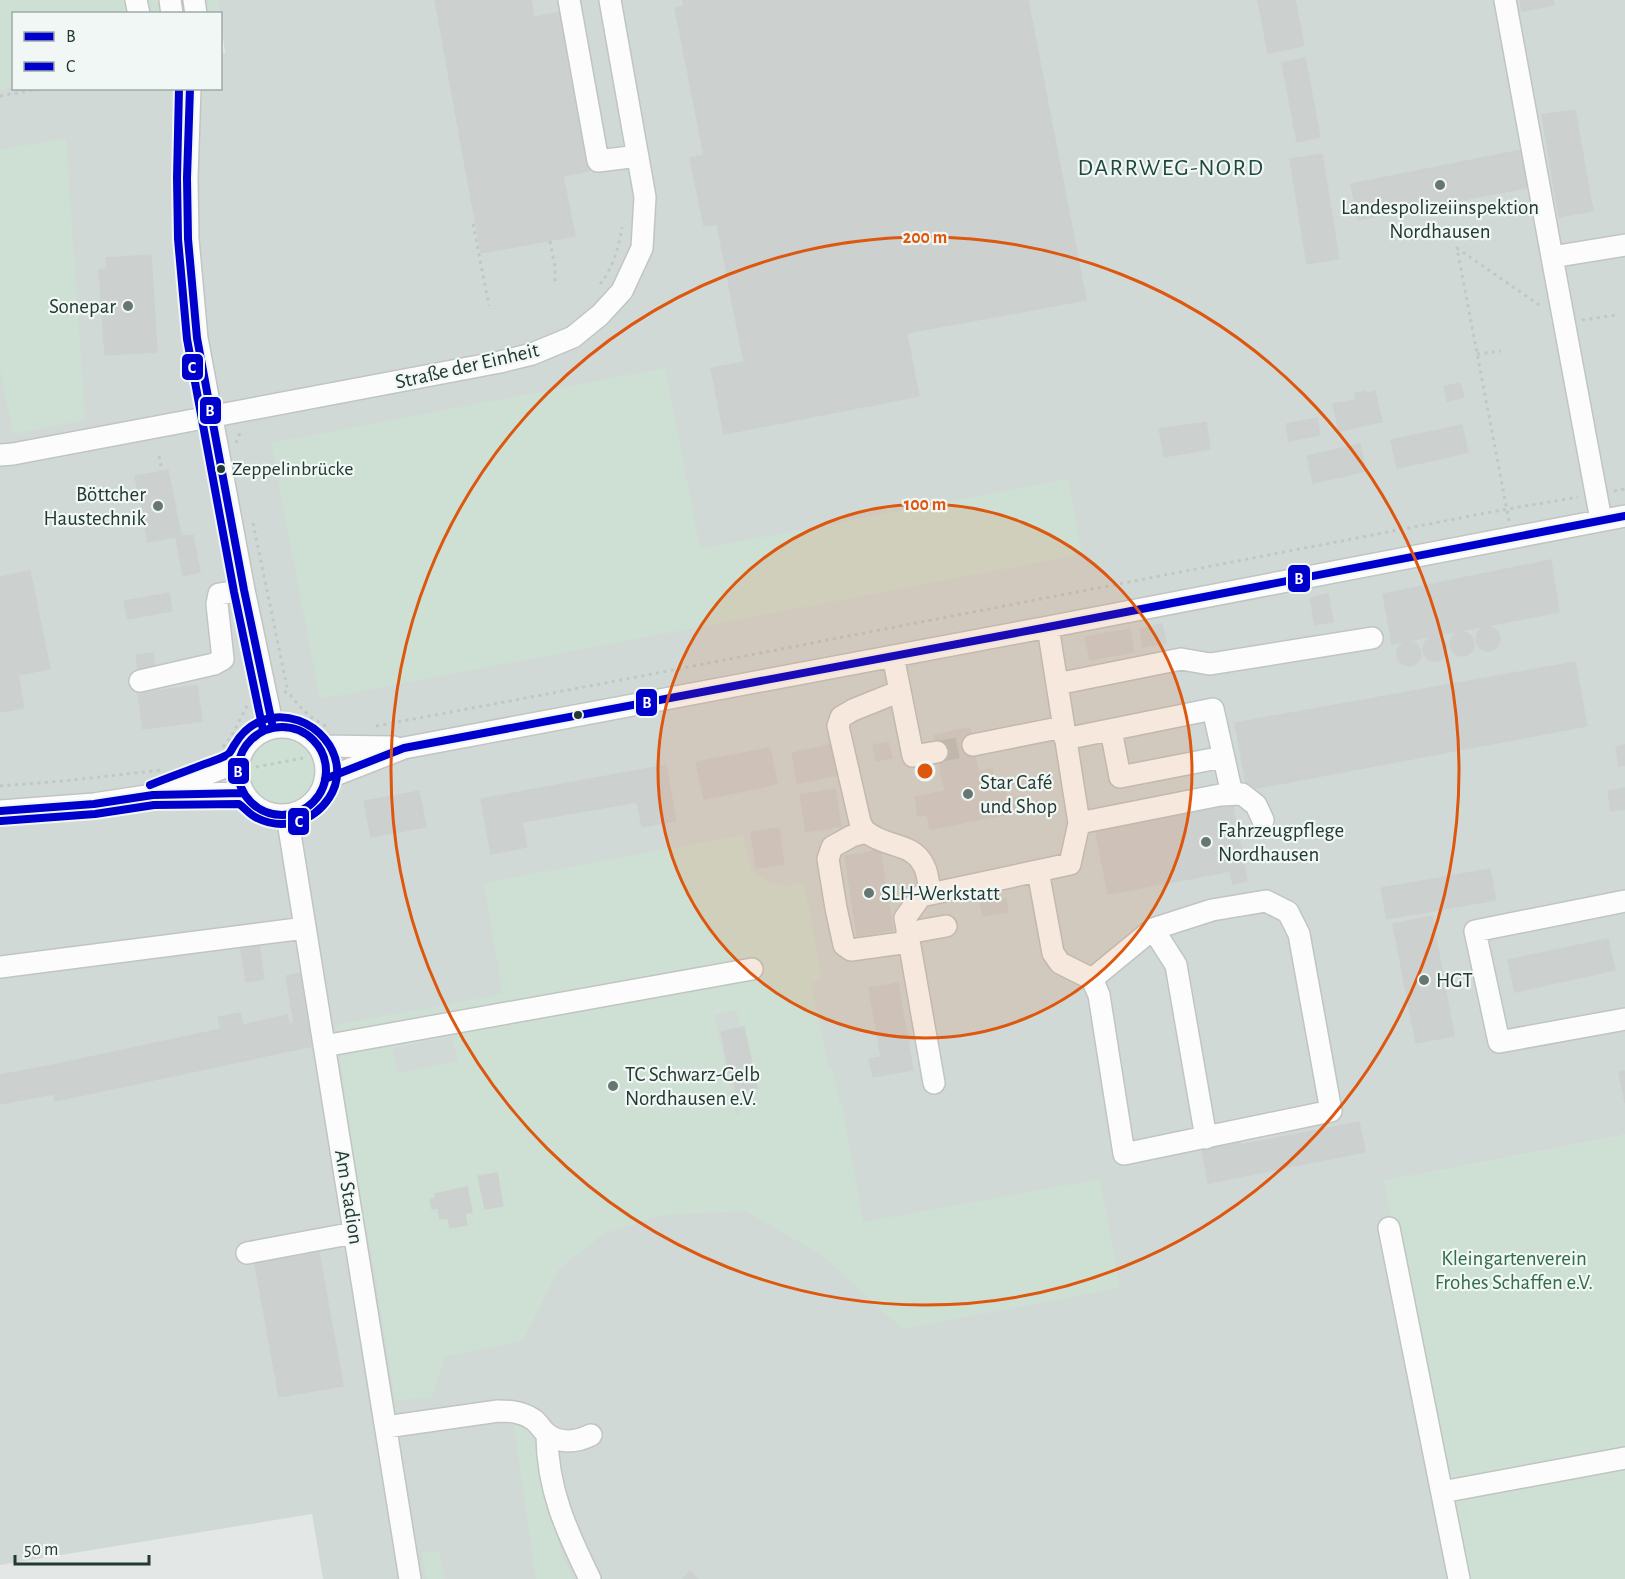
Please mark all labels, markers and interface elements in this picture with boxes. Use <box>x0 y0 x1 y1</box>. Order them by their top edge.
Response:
legend <box>12 12 222 90</box>
text: B <box>66 28 76 46</box>
text: C <box>66 58 75 76</box>
district label: DARRWEG-NORD <box>1078 156 1264 180</box>
marker: Landespolizeiinspektion Nordhausen <box>1433 178 1447 192</box>
place label: Landespolizeiinspektion Nordhausen <box>1341 197 1539 242</box>
text: 200 m <box>903 229 947 247</box>
place label: Sonepar <box>49 296 116 317</box>
marker: Sonepar <box>121 299 135 313</box>
street label: Straße der Einheit <box>393 339 541 393</box>
line badge: C <box>181 353 204 381</box>
text: C <box>188 360 197 376</box>
line badge: B <box>199 396 222 425</box>
text: B <box>205 403 215 419</box>
place label: Zeppelinbrücke <box>232 459 353 479</box>
marker: Zeppelinbrücke <box>215 463 227 475</box>
place label: Böttcher Haustechnik <box>43 484 146 529</box>
text: 100 m <box>904 496 946 514</box>
marker: Böttcher Haustechnik <box>151 499 165 513</box>
line badge: B <box>1287 564 1311 593</box>
text: B <box>1294 571 1304 587</box>
line badge: B <box>635 688 658 717</box>
text: B <box>642 695 652 711</box>
unlabelled marker <box>572 709 584 721</box>
line badge: B <box>227 757 250 785</box>
centre of rings <box>915 761 935 781</box>
text: B <box>233 764 243 780</box>
place label: Star Café und Shop <box>980 772 1057 817</box>
marker: Star Café und Shop <box>961 787 975 801</box>
line badge: C <box>287 807 310 836</box>
text: C <box>295 814 304 830</box>
place label: Fahrzeugpflege Nordhausen <box>1218 820 1344 865</box>
marker: Fahrzeugpflege Nordhausen <box>1199 835 1213 849</box>
place label: SLH-Werkstatt <box>881 883 1000 904</box>
marker: SLH-Werkstatt <box>862 886 876 900</box>
place label: HGT <box>1436 970 1473 991</box>
marker: HGT <box>1417 973 1431 987</box>
place label: TC Schwarz-Gelb Nordhausen e.V. <box>625 1064 760 1109</box>
marker: TC Schwarz-Gelb Nordhausen e.V. <box>606 1079 620 1093</box>
street label: Am Stadion <box>331 1148 367 1246</box>
park label: Kleingartenverein Frohes Schaffen e.V. <box>1435 1248 1593 1293</box>
scale bar <box>15 1528 148 1566</box>
text: 50 m <box>24 1541 58 1559</box>

